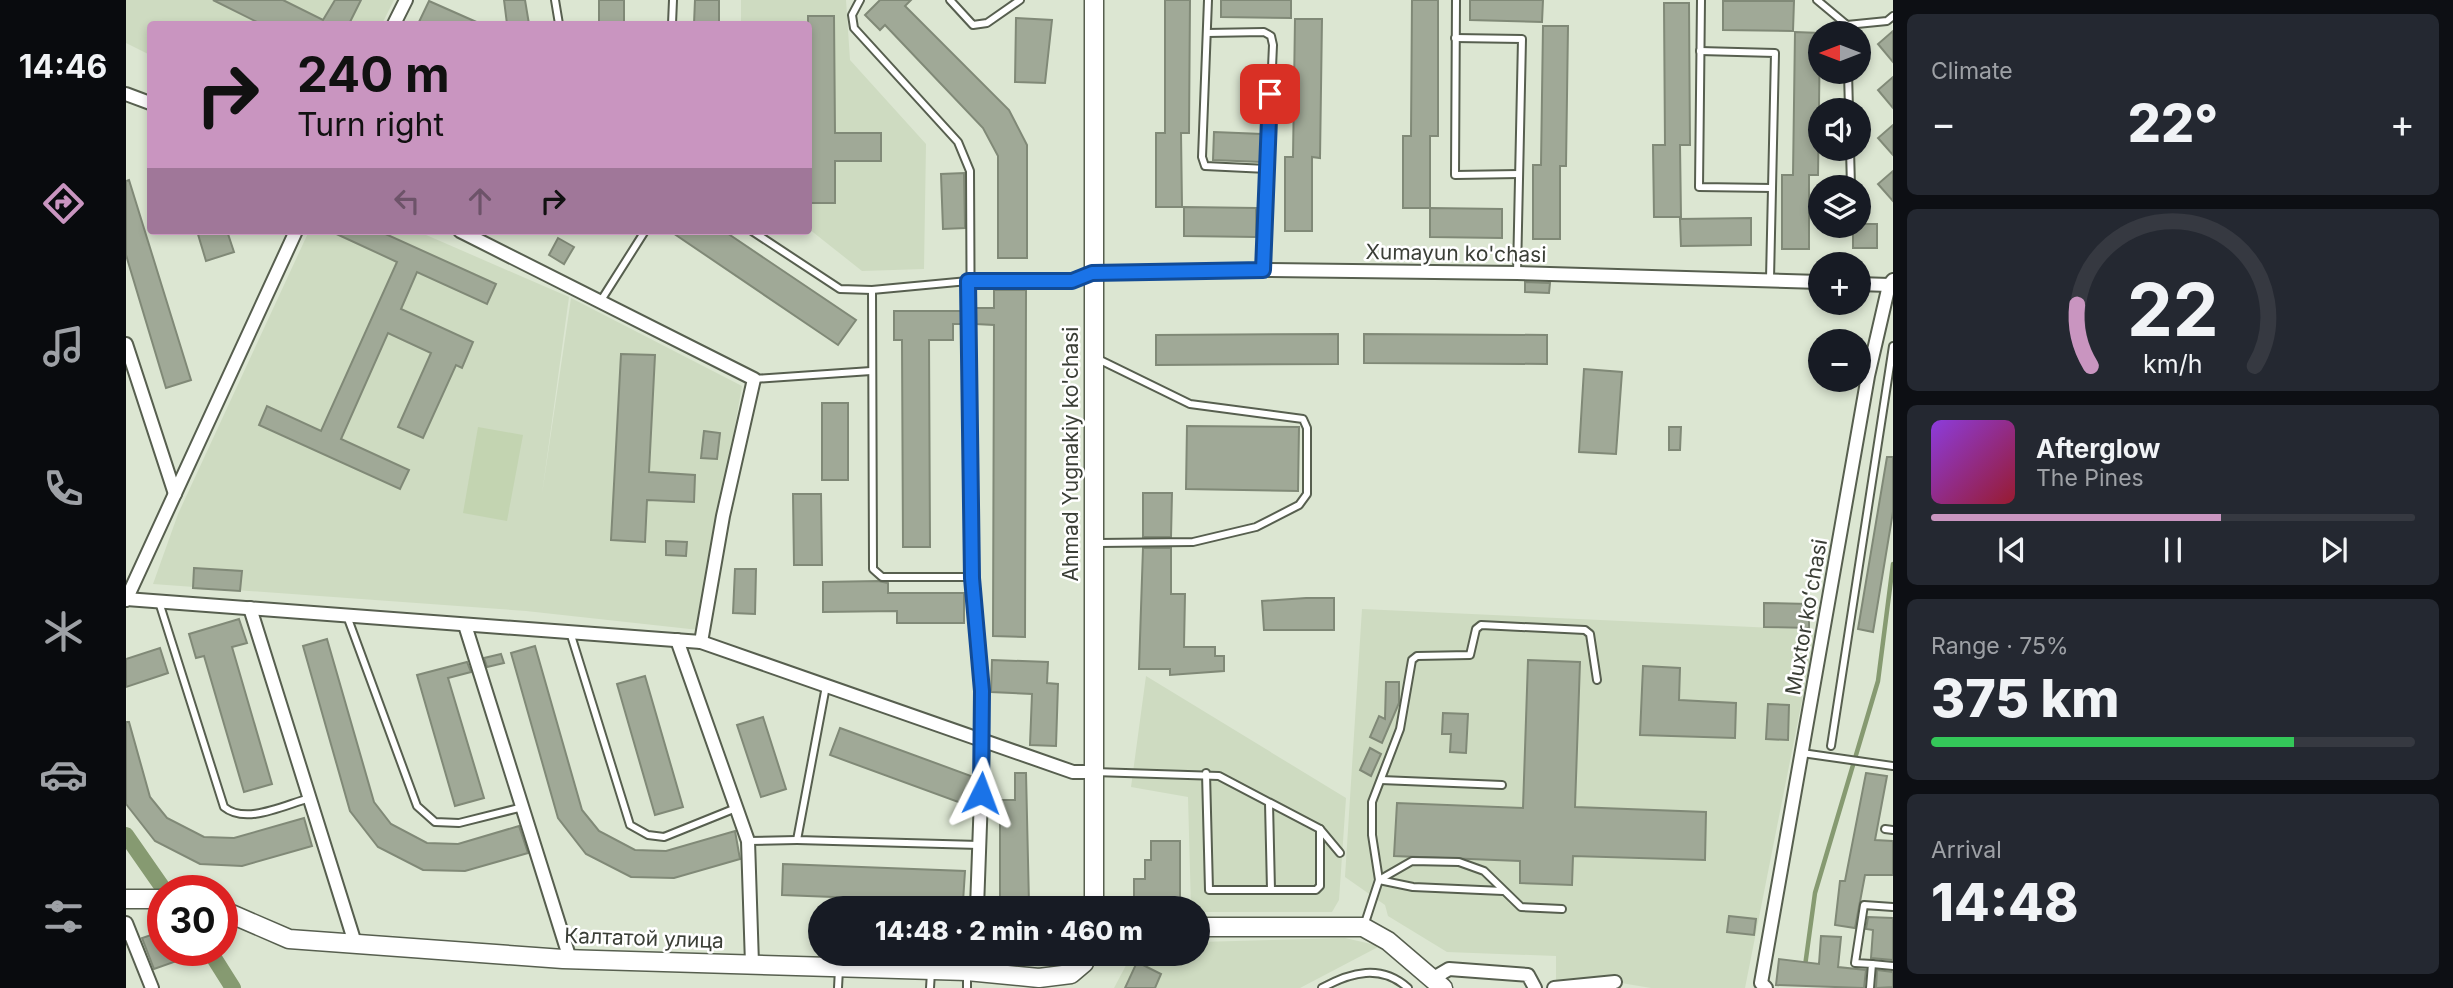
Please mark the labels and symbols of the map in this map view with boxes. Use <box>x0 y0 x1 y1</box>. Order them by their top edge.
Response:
north arrow <box>1808 21 1871 84</box>
pin <box>1240 64 1300 124</box>
street label: Xumayun ko'chasi <box>1365 239 1547 267</box>
street label: Ahmad Yugnakiy ko'chasi <box>1058 327 1083 581</box>
street label: Muxtor koʻchasi <box>1780 537 1832 697</box>
position arrow <box>944 756 1018 830</box>
speed limit sign: 30 <box>147 875 238 966</box>
street label: Калтатой улица <box>564 923 724 953</box>

